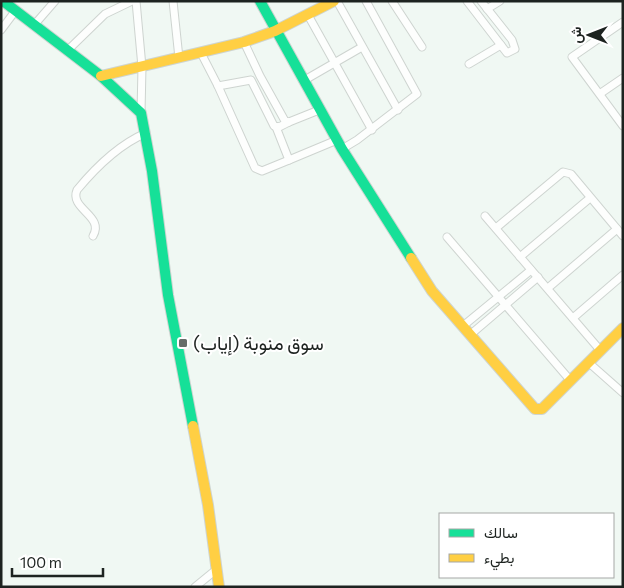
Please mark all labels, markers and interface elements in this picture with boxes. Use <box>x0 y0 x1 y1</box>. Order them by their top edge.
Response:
north arrow <box>564 10 614 60</box>
text: ش <box>567 26 585 43</box>
place label: سوق منوبة (إياب) <box>193 331 324 356</box>
marker: سوق منوبة (إياب) <box>177 337 189 349</box>
legend <box>439 513 614 578</box>
text: سالك <box>484 523 518 541</box>
scale bar <box>12 546 104 578</box>
text: بطيء <box>484 548 514 571</box>
text: 100 m <box>20 553 62 571</box>

